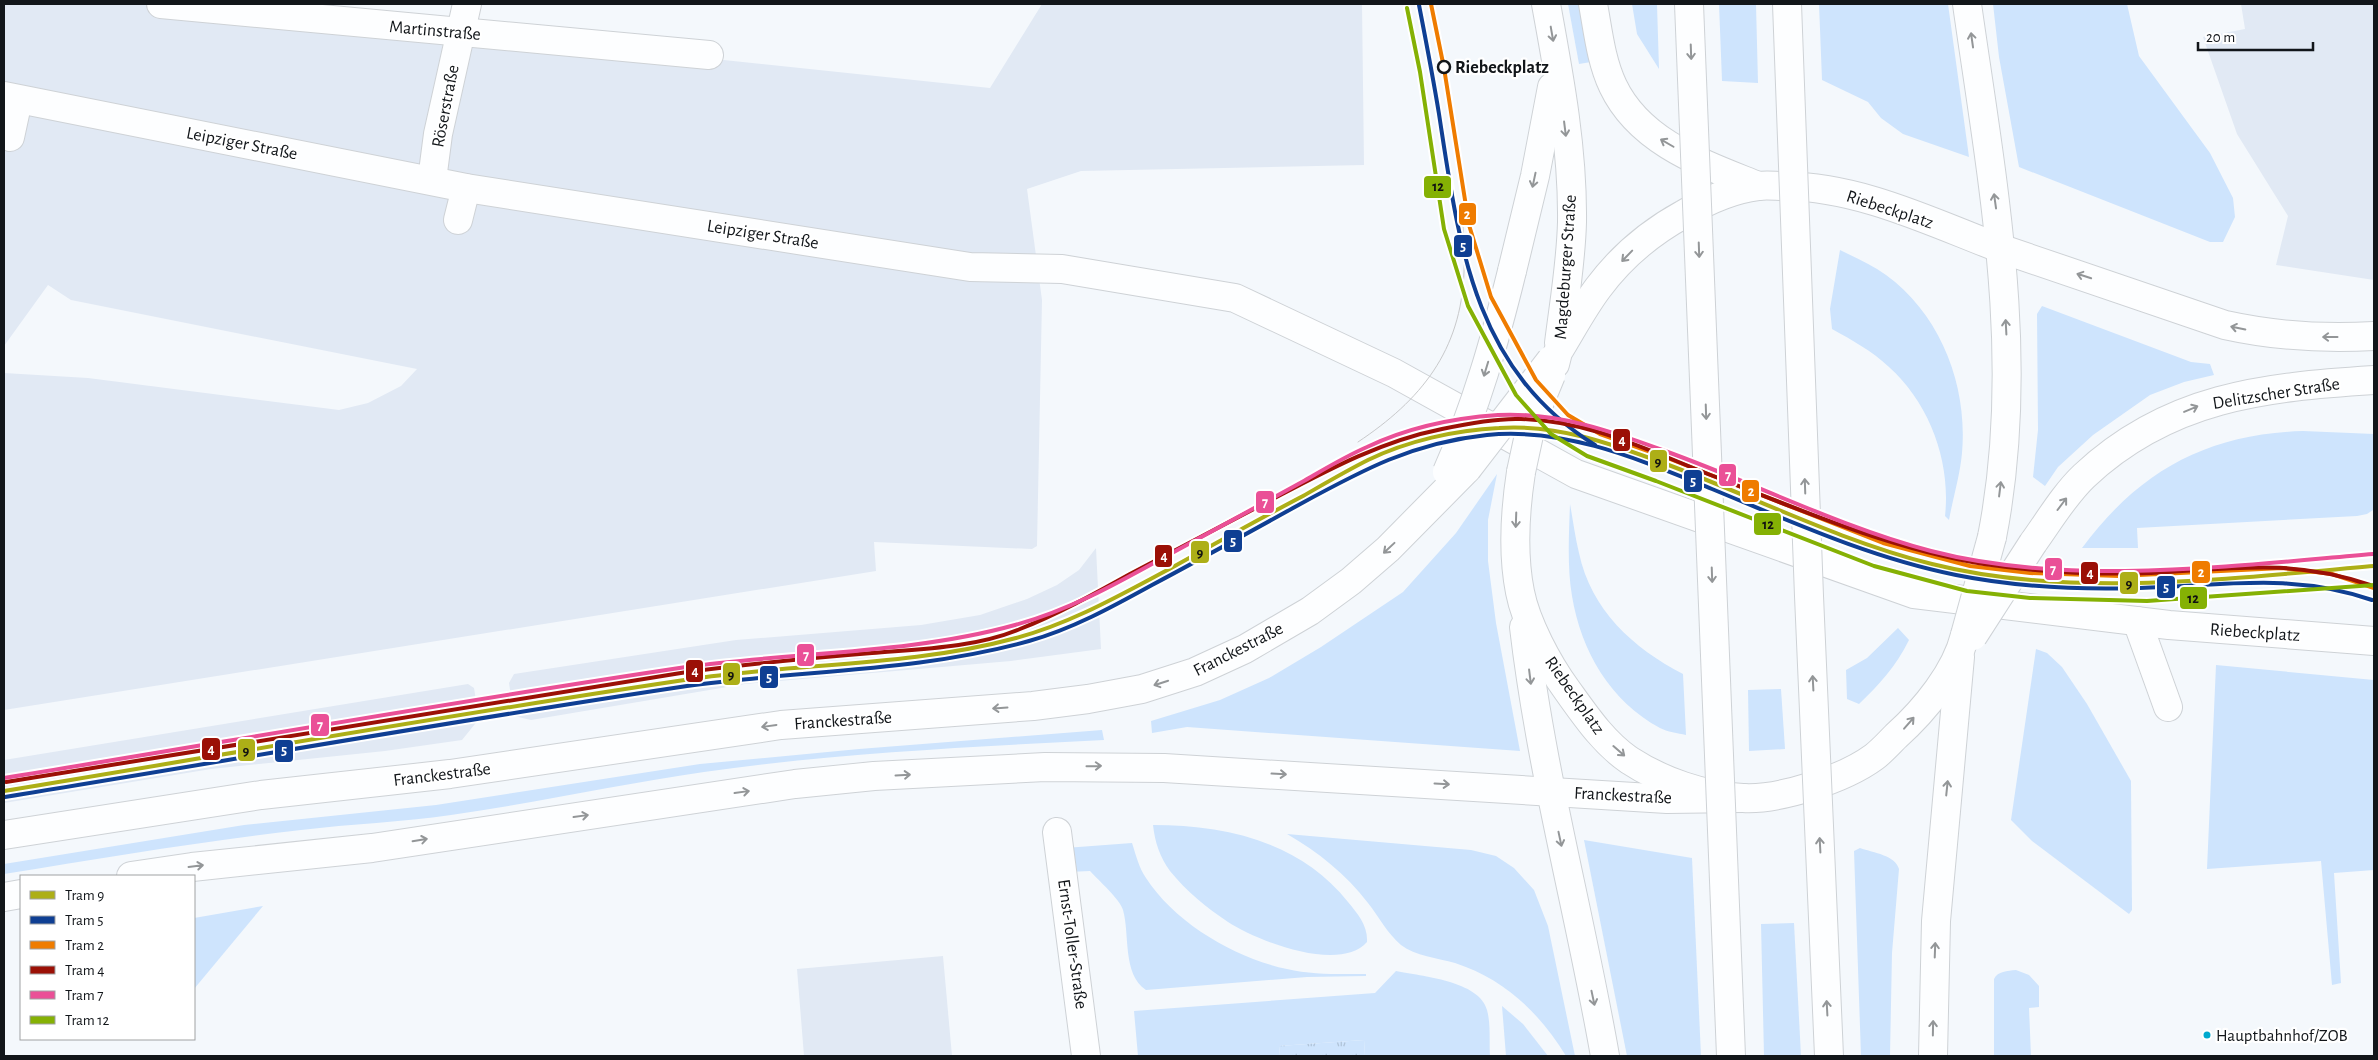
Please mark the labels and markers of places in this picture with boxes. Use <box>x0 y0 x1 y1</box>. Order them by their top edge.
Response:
place label: Riebeckplatz <box>1455 59 1549 77</box>
marker: Riebeckplatz <box>1437 60 1451 74</box>
place label: Hauptbahnhof/ZOB <box>2216 1027 2348 1044</box>
marker: Hauptbahnhof/ZOB <box>2202 1030 2212 1040</box>

